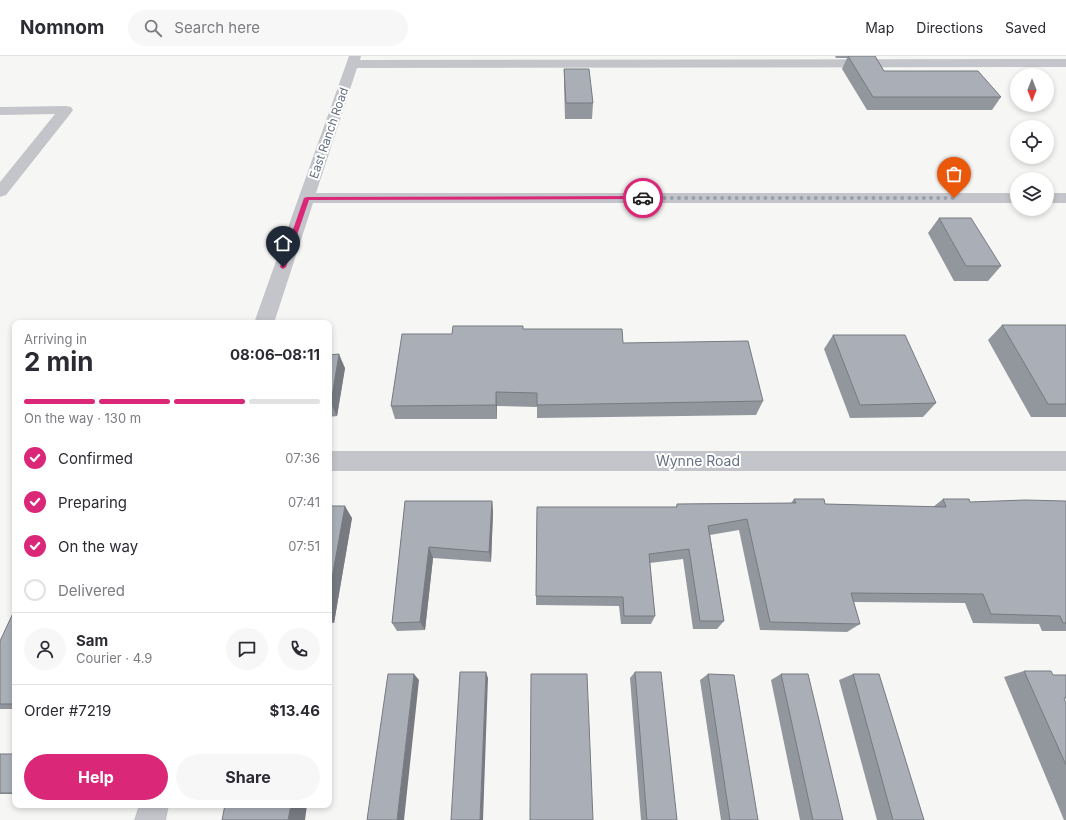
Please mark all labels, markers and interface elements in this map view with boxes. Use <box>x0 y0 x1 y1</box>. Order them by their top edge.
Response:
search box <box>128 10 408 46</box>
text: Nomnom <box>20 16 104 39</box>
icon: search <box>142 17 164 39</box>
text: Search here <box>174 18 260 37</box>
text: Map <box>865 19 894 36</box>
text: Directions <box>916 19 983 36</box>
text: Saved <box>1005 19 1046 36</box>
north arrow <box>1010 68 1054 112</box>
map controls <box>1010 68 1054 216</box>
street label: East Ranch Road <box>306 85 351 180</box>
button: locate <box>1010 120 1054 164</box>
pin <box>937 157 971 198</box>
icon: bag <box>943 163 965 185</box>
button: layers <box>1010 172 1054 216</box>
courier <box>623 178 663 218</box>
icon: car <box>632 187 654 209</box>
pin <box>266 226 300 267</box>
icon: home <box>272 232 294 254</box>
text: Arriving in <box>24 331 87 347</box>
text: 08:06–08:11 <box>230 345 320 364</box>
text: 2 min <box>24 346 94 377</box>
text: On the way · 130 m <box>24 410 141 426</box>
icon: check <box>24 447 46 469</box>
text: Confirmed <box>58 449 133 468</box>
text: 07:36 <box>285 450 320 466</box>
street label: Wynne Road <box>656 452 740 469</box>
icon: check <box>24 491 46 513</box>
text: Preparing <box>58 493 127 512</box>
text: 07:41 <box>288 494 320 510</box>
icon: check <box>24 535 46 557</box>
text: On the way <box>58 537 138 556</box>
text: 07:51 <box>288 538 320 554</box>
text: Delivered <box>58 581 125 600</box>
button: person <box>24 628 66 670</box>
button: chat <box>226 628 268 670</box>
button: phone <box>278 628 320 670</box>
text: Sam <box>76 631 108 650</box>
text: Courier · 4.9 <box>76 650 152 666</box>
text: Order #7219 <box>24 701 111 720</box>
text: $13.46 <box>269 701 320 720</box>
button: Help <box>24 754 168 800</box>
button: Share <box>176 754 320 800</box>

